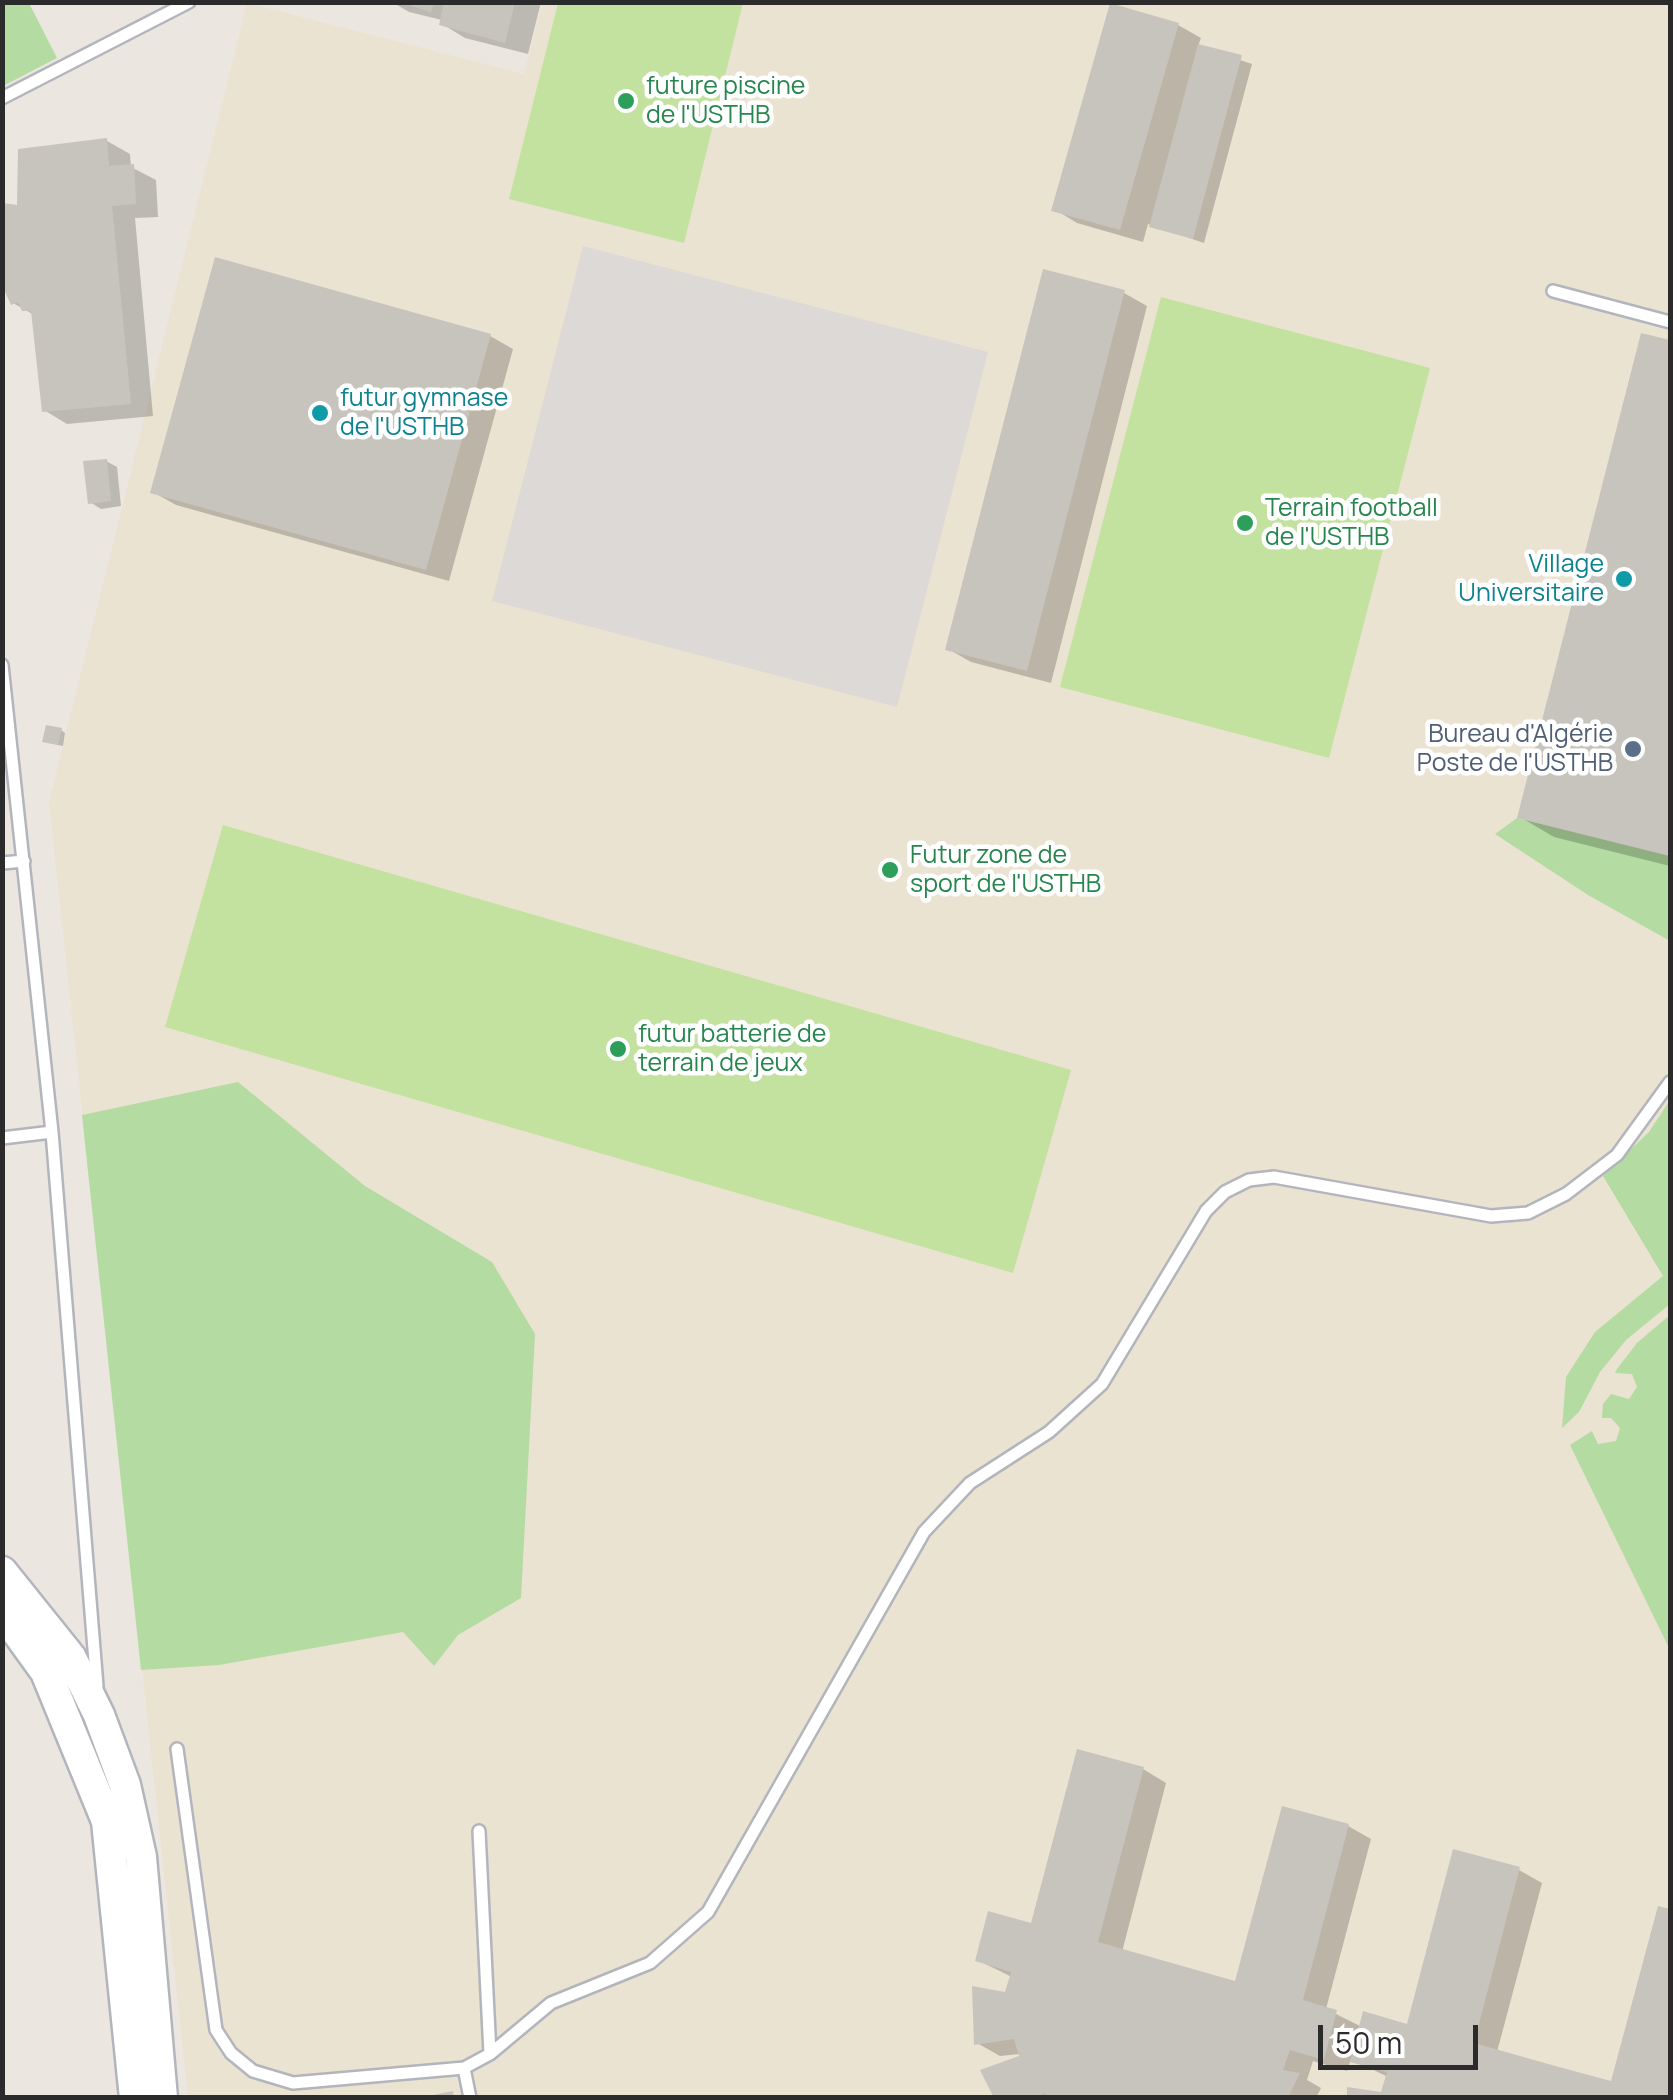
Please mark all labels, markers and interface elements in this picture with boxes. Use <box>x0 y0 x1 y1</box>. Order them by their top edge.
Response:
place label: future piscine de l'USTHB <box>646 72 805 131</box>
marker: future piscine de l'USTHB <box>615 90 637 112</box>
place label: futur gymnase de l'USTHB <box>340 384 508 443</box>
marker: futur gymnase de l'USTHB <box>309 402 331 424</box>
place label: Terrain football de l'USTHB <box>1265 494 1438 553</box>
marker: Terrain football de l'USTHB <box>1234 512 1256 534</box>
place label: Village Universitaire <box>1458 550 1604 609</box>
marker: Village Universitaire <box>1613 568 1635 590</box>
place label: Bureau d'Algérie Poste de l'USTHB <box>1417 720 1613 779</box>
marker: Bureau d'Algérie Poste de l'USTHB <box>1622 738 1644 760</box>
place label: Futur zone de sport de l'USTHB <box>910 841 1101 900</box>
marker: Futur zone de sport de l'USTHB <box>879 859 901 881</box>
place label: futur batterie de terrain de jeux <box>638 1020 826 1079</box>
marker: futur batterie de terrain de jeux <box>607 1038 629 1060</box>
scale bar <box>1323 2005 1483 2067</box>
text: 50 m <box>1335 2022 1402 2063</box>

